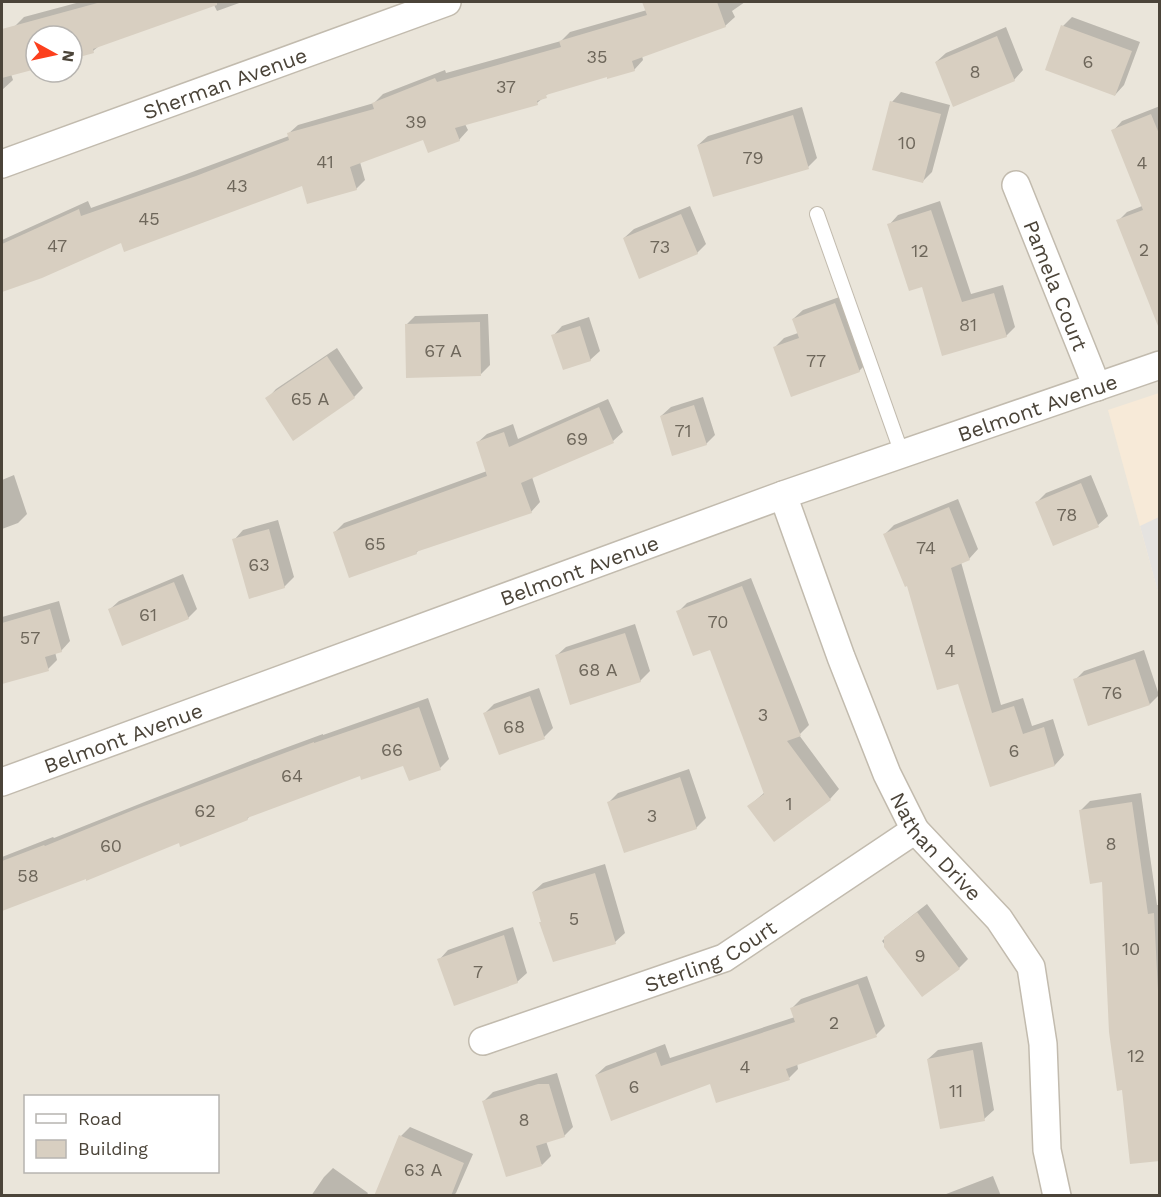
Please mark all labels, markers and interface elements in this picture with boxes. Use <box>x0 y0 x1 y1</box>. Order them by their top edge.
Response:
north arrow <box>24 24 84 84</box>
street label: Sherman Avenue <box>139 42 310 124</box>
house number: 35 <box>587 46 607 67</box>
text: N <box>58 49 79 63</box>
house number: 6 <box>1083 51 1093 72</box>
house number: 8 <box>969 61 981 82</box>
house number: 37 <box>496 76 516 97</box>
house number: 39 <box>405 111 427 132</box>
house number: 10 <box>898 132 916 153</box>
house number: 79 <box>742 147 764 168</box>
house number: 41 <box>316 151 334 172</box>
house number: 4 <box>1137 152 1148 173</box>
house number: 43 <box>226 175 248 196</box>
house number: 45 <box>138 208 160 229</box>
street label: Pamela Court <box>1019 216 1094 354</box>
house number: 47 <box>47 235 67 256</box>
house number: 73 <box>650 236 670 257</box>
house number: 2 <box>1139 239 1149 260</box>
house number: 12 <box>911 240 929 261</box>
house number: 81 <box>959 314 977 335</box>
house number: 67 A <box>424 340 462 361</box>
house number: 77 <box>806 350 826 371</box>
street label: Belmont Avenue <box>954 368 1120 446</box>
house number: 65 A <box>291 388 329 409</box>
house number: 71 <box>674 420 692 441</box>
house number: 69 <box>566 428 588 449</box>
house number: 78 <box>1057 504 1077 525</box>
street label: Belmont Avenue <box>496 529 662 610</box>
house number: 65 <box>364 533 386 554</box>
house number: 74 <box>916 537 936 558</box>
house number: 63 <box>248 554 270 575</box>
house number: 61 <box>139 604 157 625</box>
house number: 70 <box>708 611 728 632</box>
house number: 57 <box>20 627 40 648</box>
house number: 4 <box>945 640 956 661</box>
house number: 68 A <box>578 659 618 680</box>
house number: 76 <box>1102 682 1122 703</box>
street label: Belmont Avenue <box>40 697 206 778</box>
house number: 3 <box>758 704 768 725</box>
house number: 68 <box>503 716 525 737</box>
house number: 66 <box>381 739 403 760</box>
house number: 6 <box>1009 740 1019 761</box>
house number: 64 <box>281 765 303 786</box>
street label: Nathan Drive <box>886 788 987 906</box>
house number: 1 <box>785 793 793 814</box>
house number: 62 <box>194 800 216 821</box>
house number: 3 <box>647 805 657 826</box>
house number: 8 <box>1105 833 1117 854</box>
house number: 60 <box>100 835 122 856</box>
house number: 58 <box>17 865 39 886</box>
house number: 5 <box>569 908 579 929</box>
street label: Sterling Court <box>641 914 781 997</box>
house number: 10 <box>1122 938 1140 959</box>
house number: 9 <box>914 945 926 966</box>
house number: 7 <box>473 961 483 982</box>
house number: 2 <box>829 1012 839 1033</box>
house number: 12 <box>1127 1045 1145 1066</box>
house number: 4 <box>740 1056 751 1077</box>
house number: 6 <box>629 1076 639 1097</box>
house number: 11 <box>949 1080 963 1101</box>
legend <box>24 1095 219 1173</box>
text: Road <box>78 1108 122 1129</box>
house number: 8 <box>518 1109 530 1130</box>
text: Building <box>78 1138 148 1159</box>
house number: 63 A <box>404 1159 442 1180</box>

